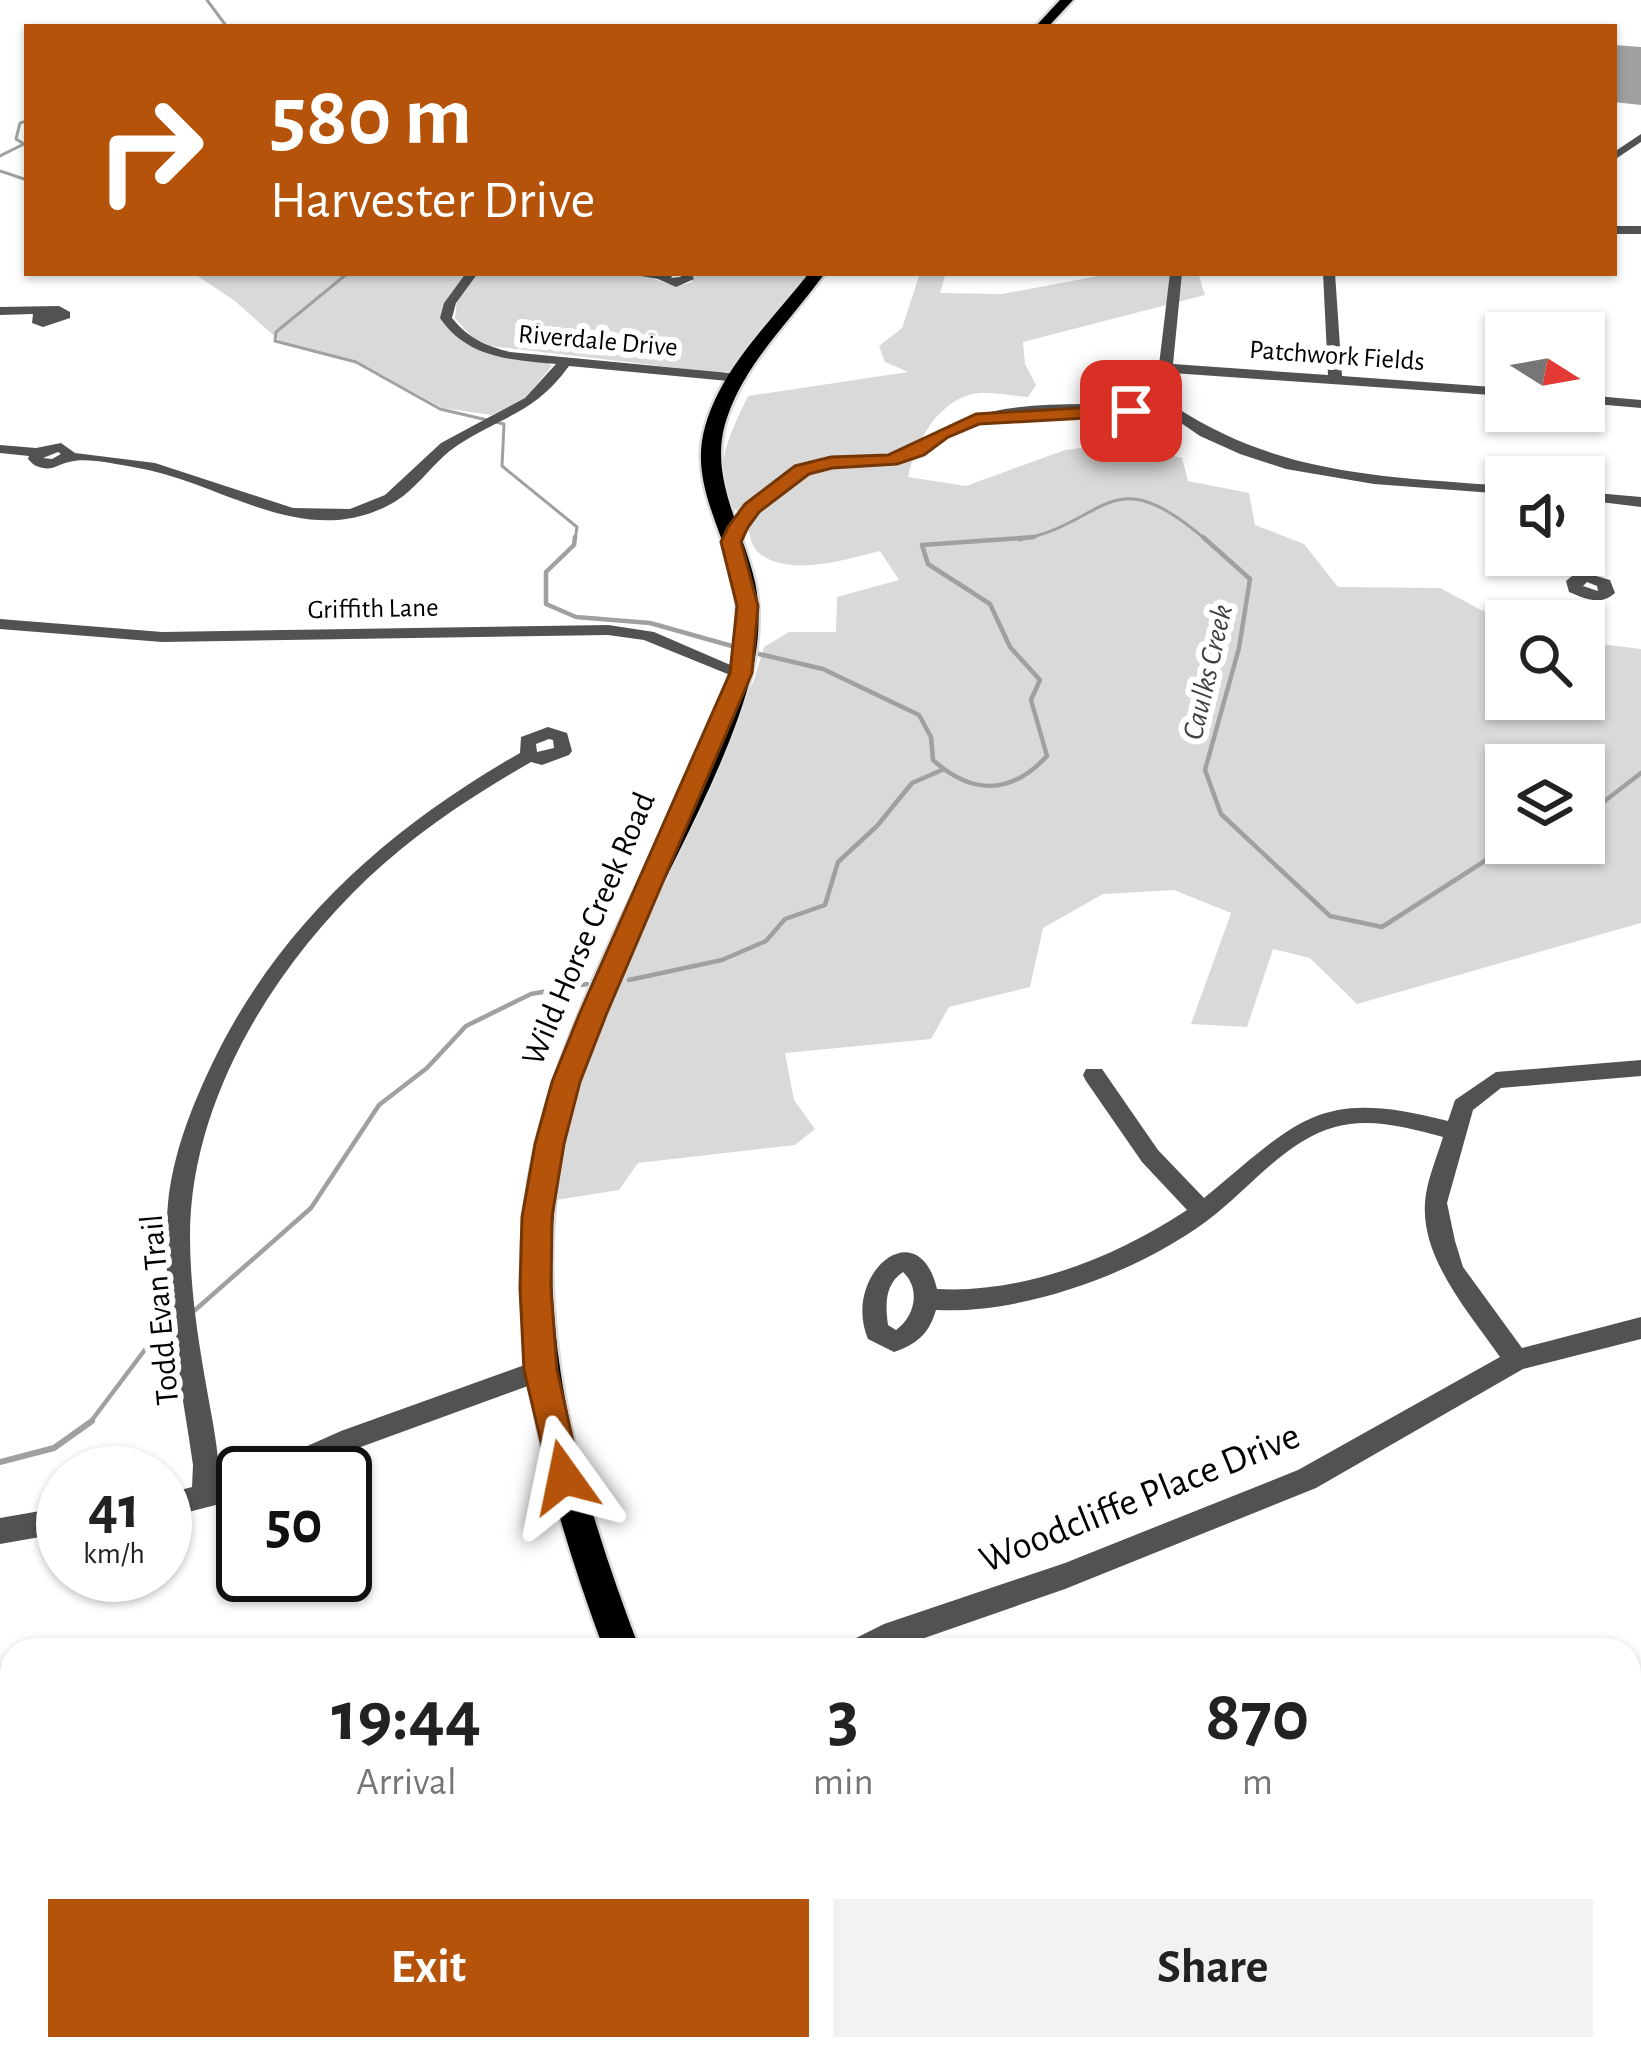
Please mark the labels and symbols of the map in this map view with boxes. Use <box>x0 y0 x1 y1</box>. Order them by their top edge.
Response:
north arrow <box>1485 312 1605 432</box>
street label: Riverdale Drive <box>517 320 679 361</box>
street label: Patchwork Fields <box>1248 336 1426 375</box>
pin <box>1080 360 1182 462</box>
street label: Griffith Lane <box>307 594 439 623</box>
water label: Caulks Creek <box>1178 602 1238 743</box>
street label: Wild Horse Creek Road <box>517 788 662 1070</box>
street label: Todd Evan Trail <box>136 1213 185 1407</box>
position arrow <box>501 1414 627 1540</box>
street label: Woodcliffe Place Drive <box>974 1416 1306 1580</box>
speed limit sign: 50 <box>216 1446 372 1602</box>

